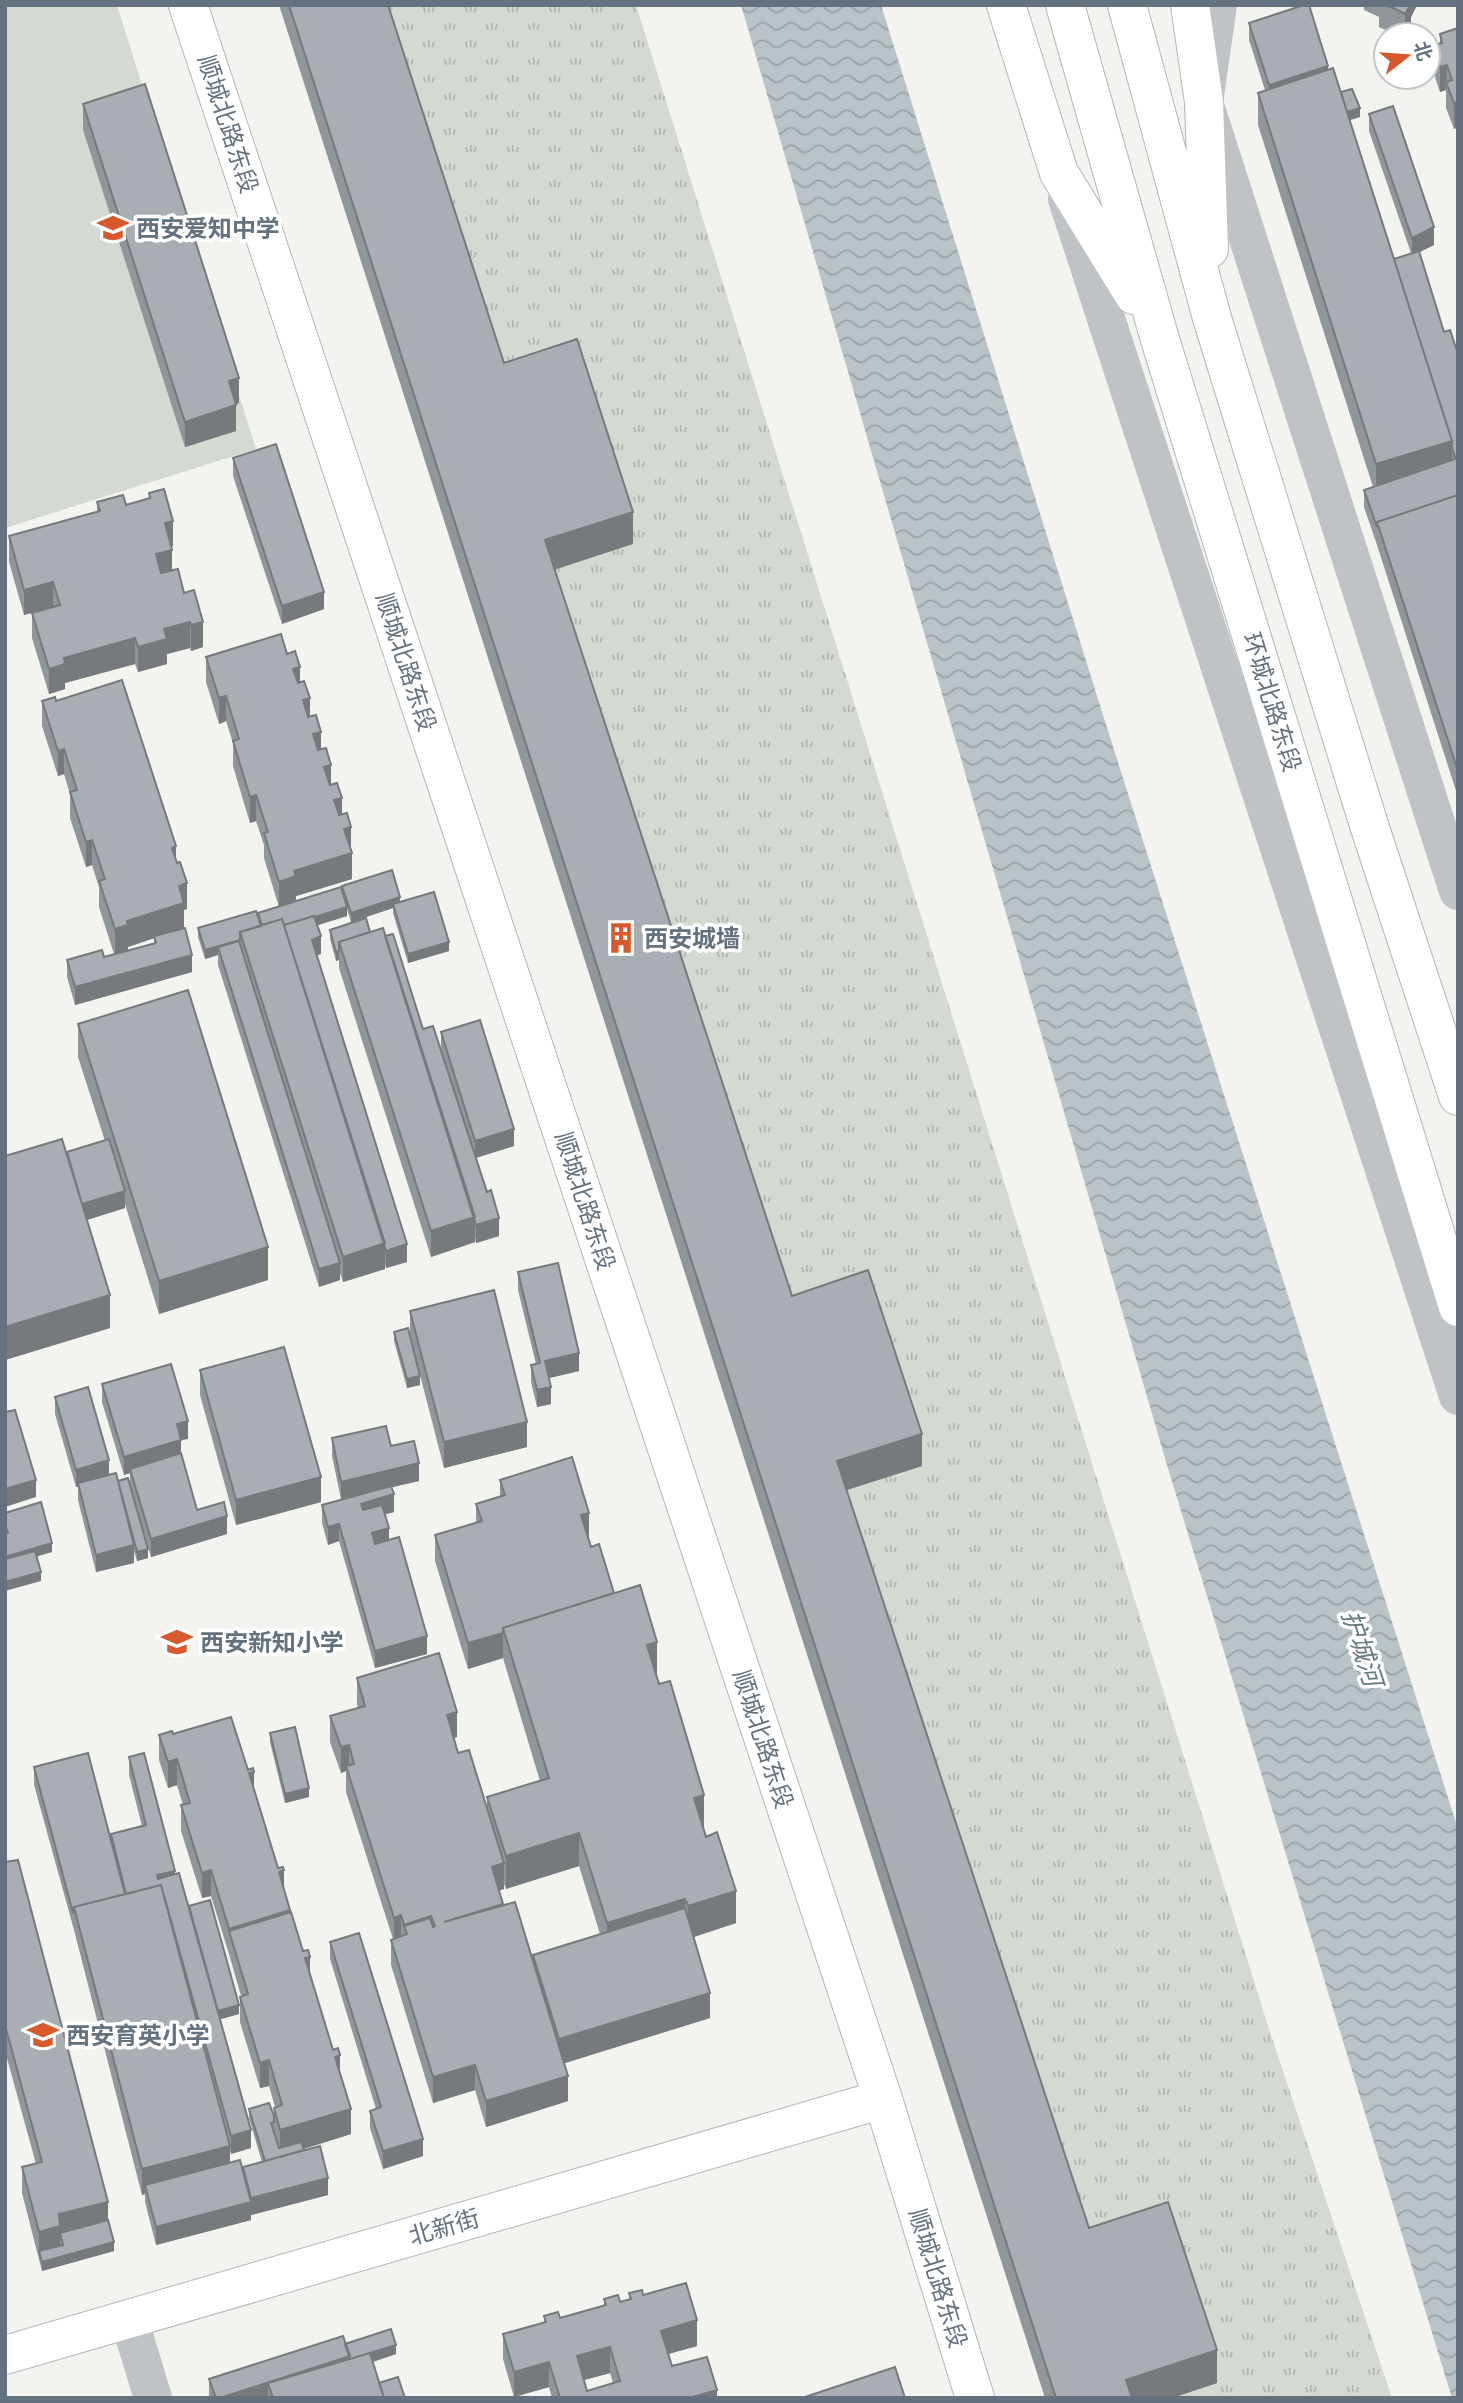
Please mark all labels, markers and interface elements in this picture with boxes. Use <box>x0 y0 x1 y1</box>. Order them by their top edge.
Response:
north arrow <box>1372 21 1442 91</box>
text: 北 <box>1408 38 1438 64</box>
street label: 顺城北路东段 <box>191 51 265 197</box>
school or university icon: 西安爱知中学 <box>96 211 130 245</box>
place label: 西安爱知中学 <box>136 213 280 244</box>
street label: 顺城北路东段 <box>369 589 443 735</box>
street label: 环城北路东段 <box>1236 629 1308 775</box>
building icon: 西安城墙 <box>604 921 638 955</box>
place label: 西安城墙 <box>644 923 740 954</box>
street label: 顺城北路东段 <box>548 1128 622 1274</box>
water label: 护城河 <box>1334 1606 1392 1695</box>
school or university icon: 西安新知小学 <box>160 1625 194 1659</box>
place label: 西安新知小学 <box>200 1627 344 1658</box>
street label: 顺城北路东段 <box>726 1666 800 1812</box>
school or university icon: 西安育英小学 <box>26 2018 60 2052</box>
place label: 西安育英小学 <box>66 2020 210 2051</box>
street label: 北新街 <box>405 2202 483 2252</box>
street label: 顺城北路东段 <box>902 2205 974 2351</box>

